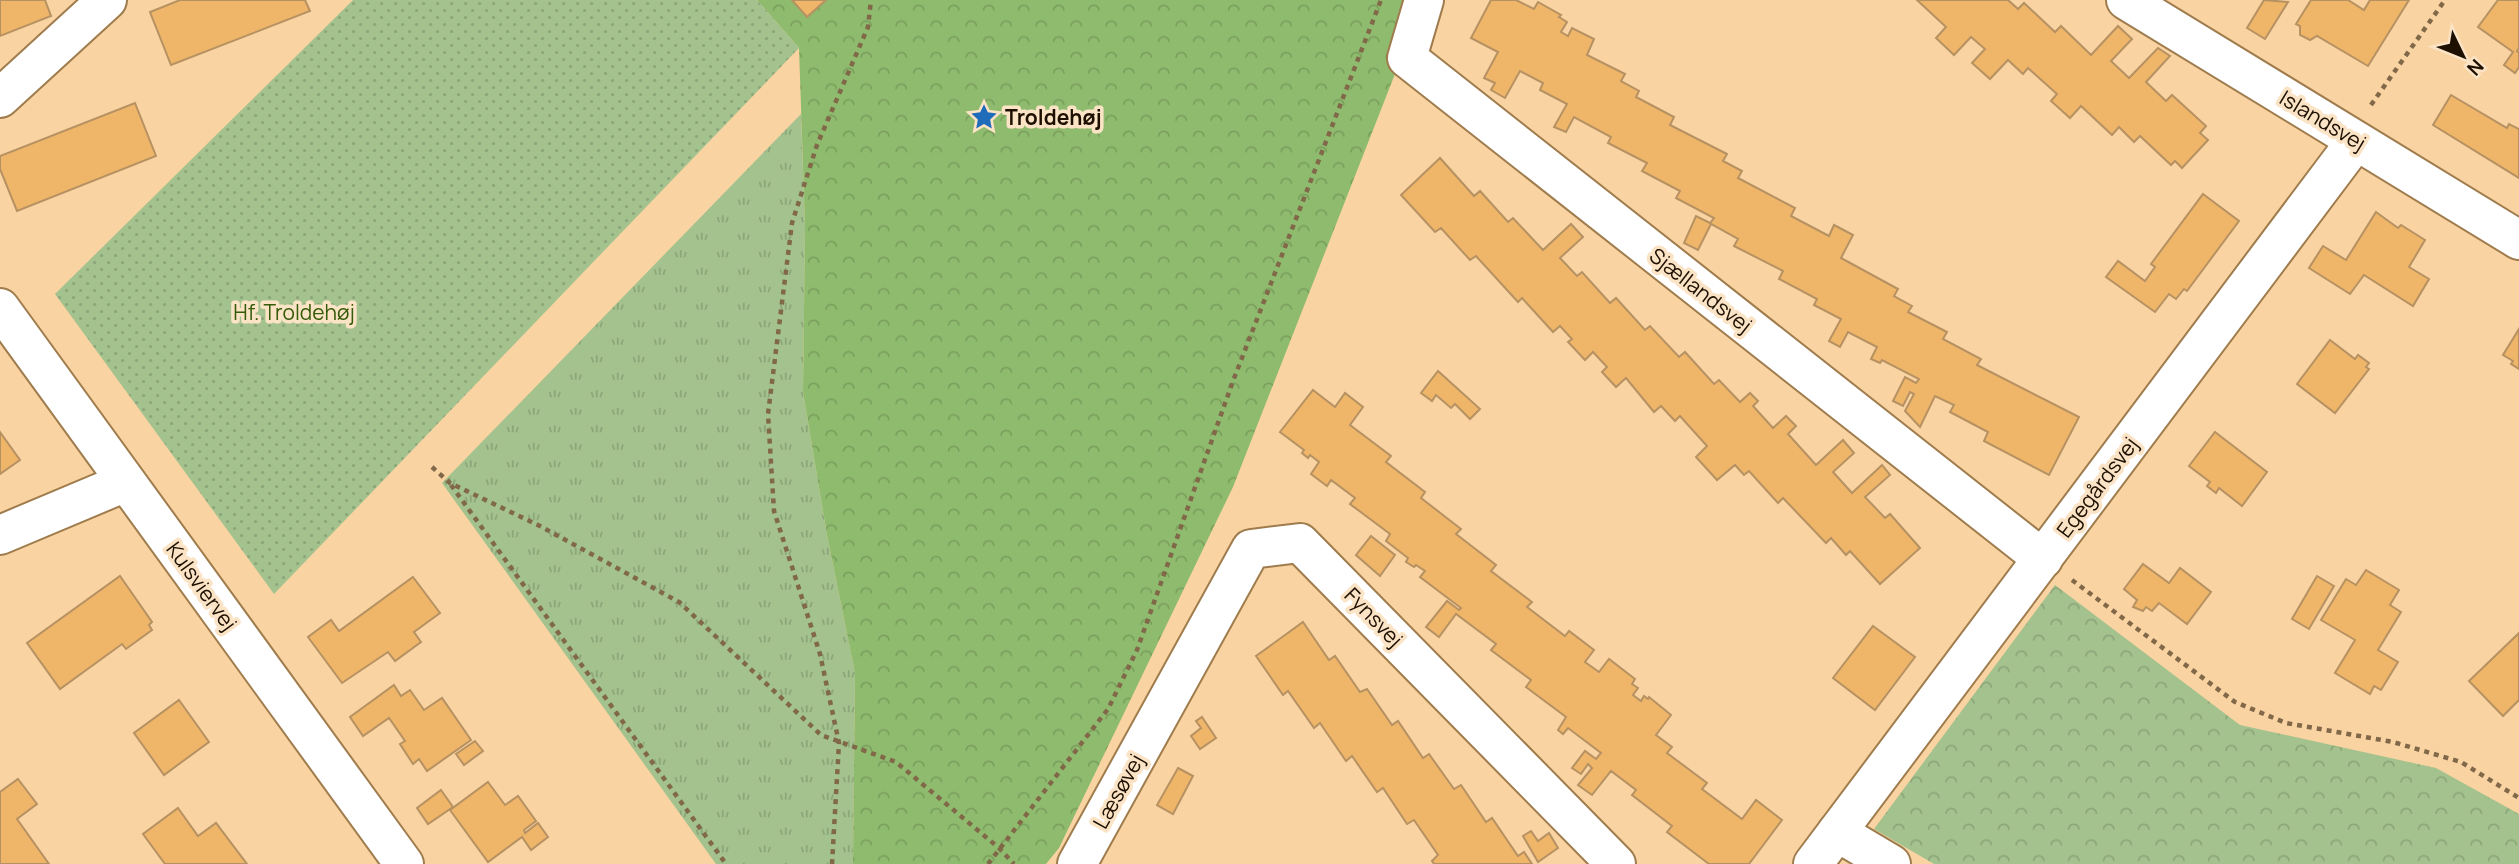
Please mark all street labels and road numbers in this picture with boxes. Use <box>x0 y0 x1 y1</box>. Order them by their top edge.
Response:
street label: Islandsvej <box>2275 83 2371 157</box>
street label: Sjællandsvej <box>1644 241 1758 339</box>
street label: Egegårdsvej <box>2050 431 2144 543</box>
street label: Kulsviervej <box>160 536 244 636</box>
street label: Fynsvej <box>1339 581 1409 653</box>
street label: Læsøvej <box>1086 749 1150 833</box>

